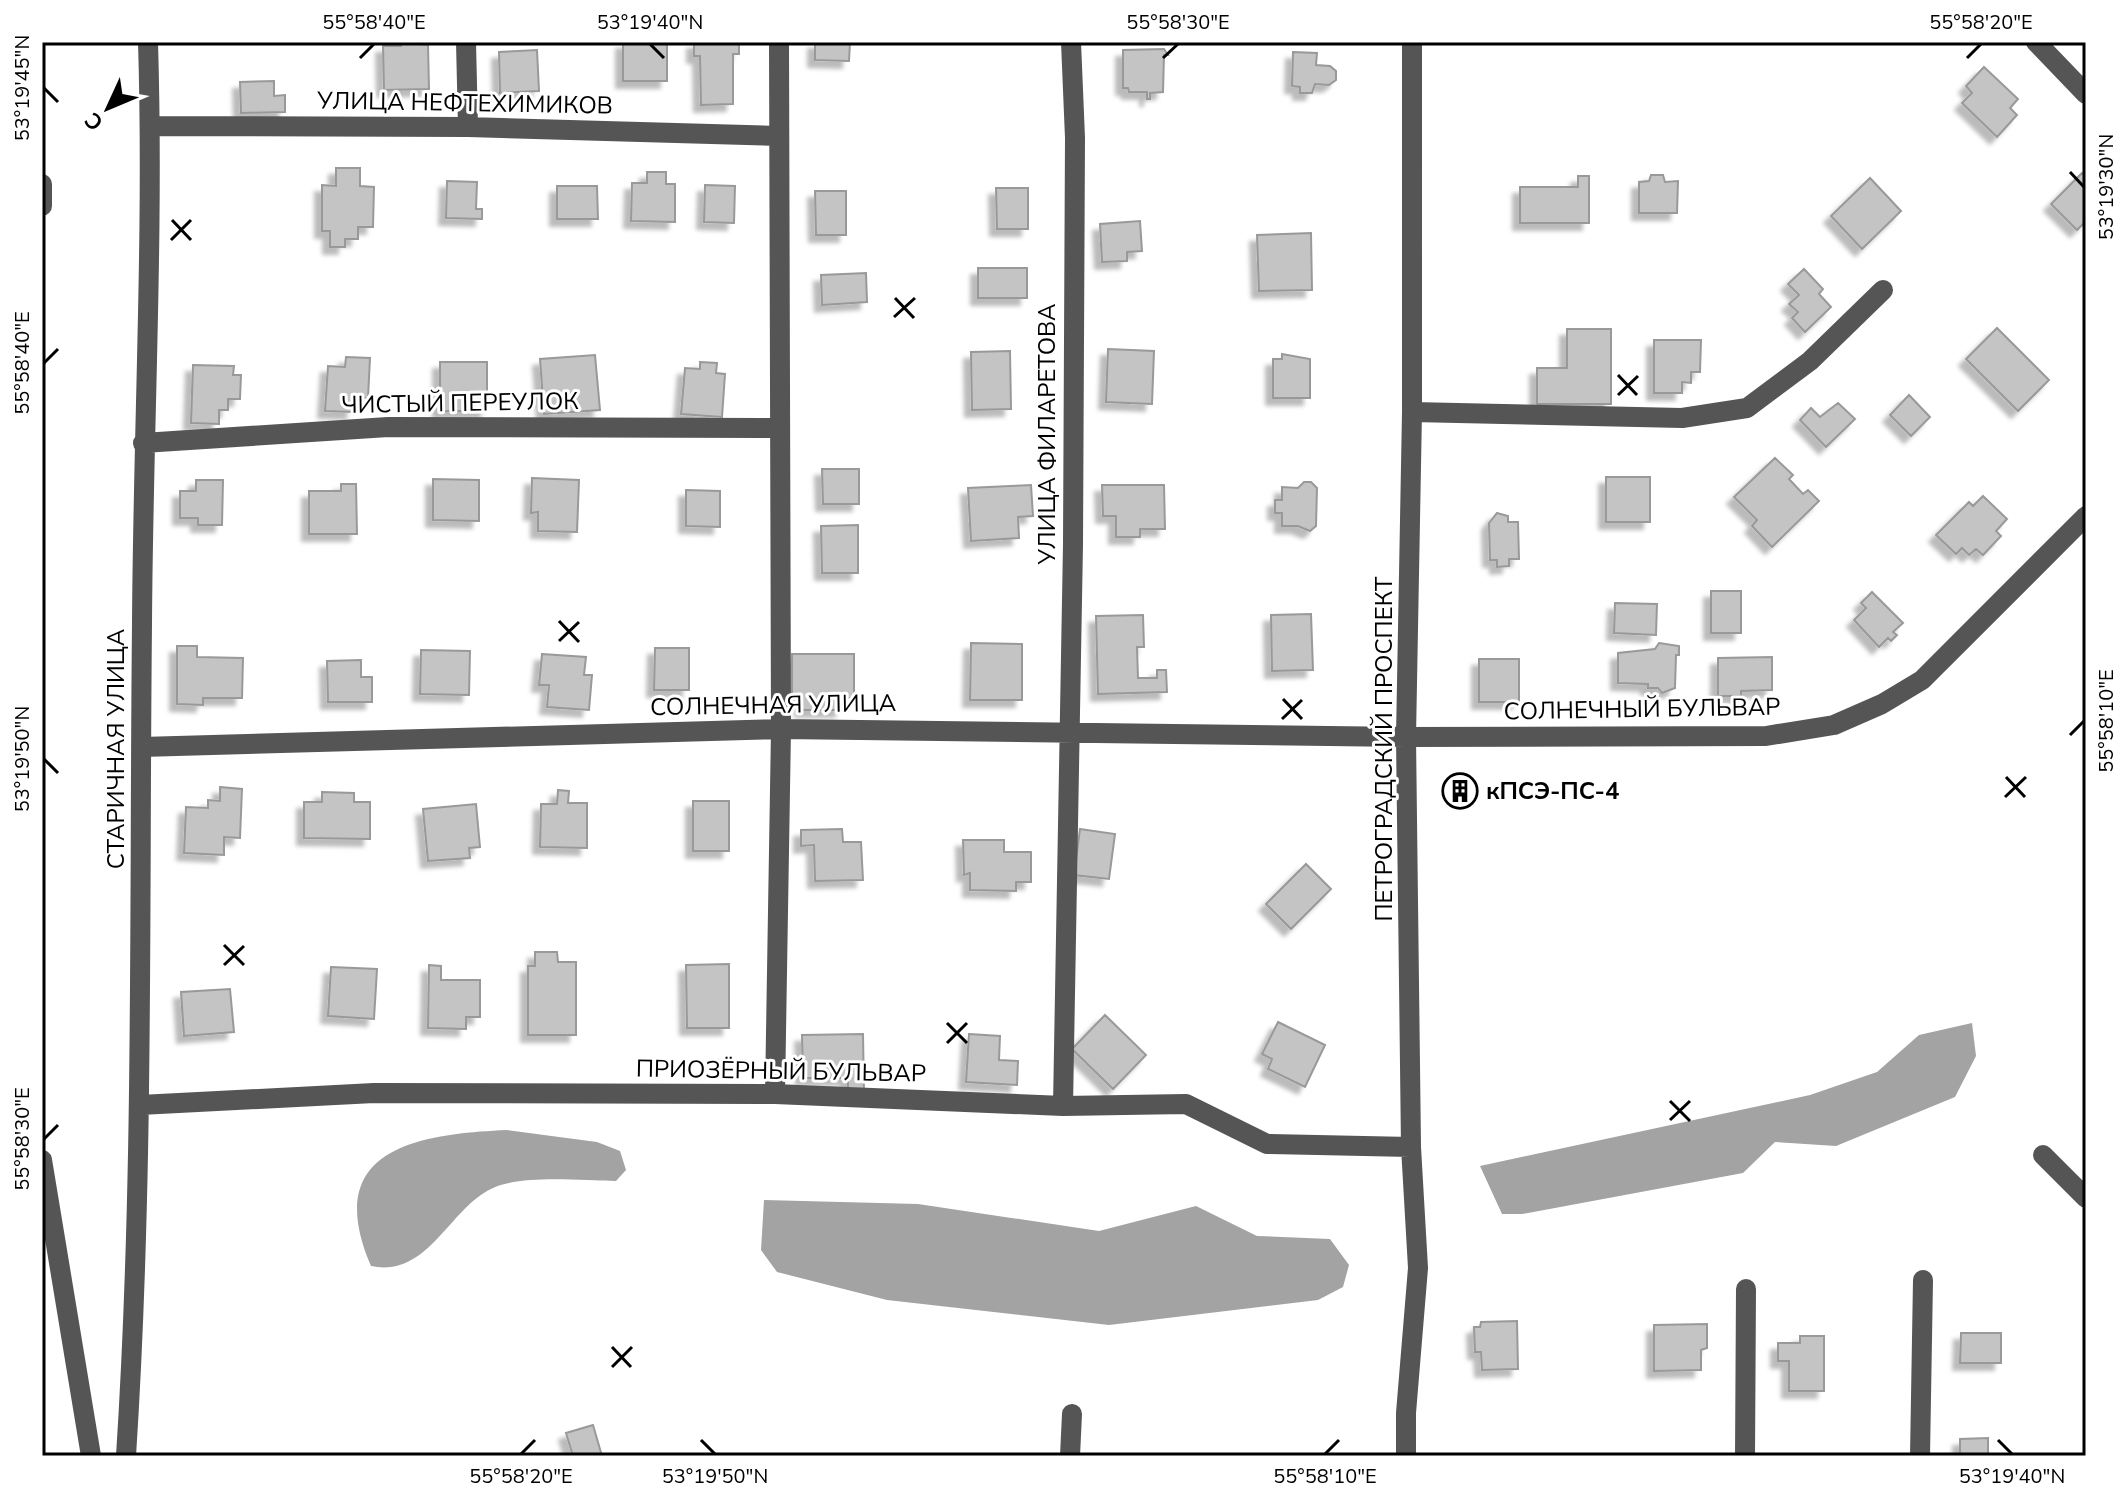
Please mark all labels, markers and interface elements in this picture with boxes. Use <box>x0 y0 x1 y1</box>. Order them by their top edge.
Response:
text: 55°58'40"E <box>322 9 426 36</box>
text: 53°19'40"N <box>597 9 703 36</box>
text: 55°58'30"E <box>1126 9 1230 36</box>
text: 55°58'20"E <box>1929 9 2033 36</box>
text: 53°19'45"N <box>9 35 36 141</box>
north arrow <box>68 68 148 148</box>
street label: УЛИЦА НЕФТЕХИМИКОВ <box>316 84 613 122</box>
text: С <box>78 105 110 137</box>
text: 53°19'30"N <box>2093 134 2120 240</box>
street label: УЛИЦА ФИЛАРЕТОВА <box>1031 303 1063 566</box>
text: 55°58'40"E <box>9 311 36 415</box>
street label: ЧИСТЫЙ ПЕРЕУЛОК <box>341 385 579 421</box>
street label: ПЕТРОГРАДСКИЙ ПРОСПЕКТ <box>1368 576 1400 922</box>
street label: СТАРИЧНАЯ УЛИЦА <box>100 628 132 869</box>
text: 55°58'10"E <box>2093 669 2120 773</box>
street label: СОЛНЕЧНАЯ УЛИЦА <box>650 687 897 723</box>
street label: СОЛНЕЧНЫЙ БУЛЬВАР <box>1503 691 1781 727</box>
text: 53°19'50"N <box>9 706 36 812</box>
building icon: кПСЭ-ПС-4 <box>1441 772 1479 810</box>
place label: кПСЭ-ПС-4 <box>1486 775 1619 807</box>
street label: ПРИОЗЁРНЫЙ БУЛЬВАР <box>636 1052 926 1090</box>
text: 55°58'30"E <box>9 1087 36 1191</box>
text: 55°58'20"E <box>469 1463 573 1490</box>
text: 53°19'50"N <box>662 1463 768 1490</box>
text: 55°58'10"E <box>1273 1463 1377 1490</box>
text: 53°19'40"N <box>1959 1463 2065 1490</box>

